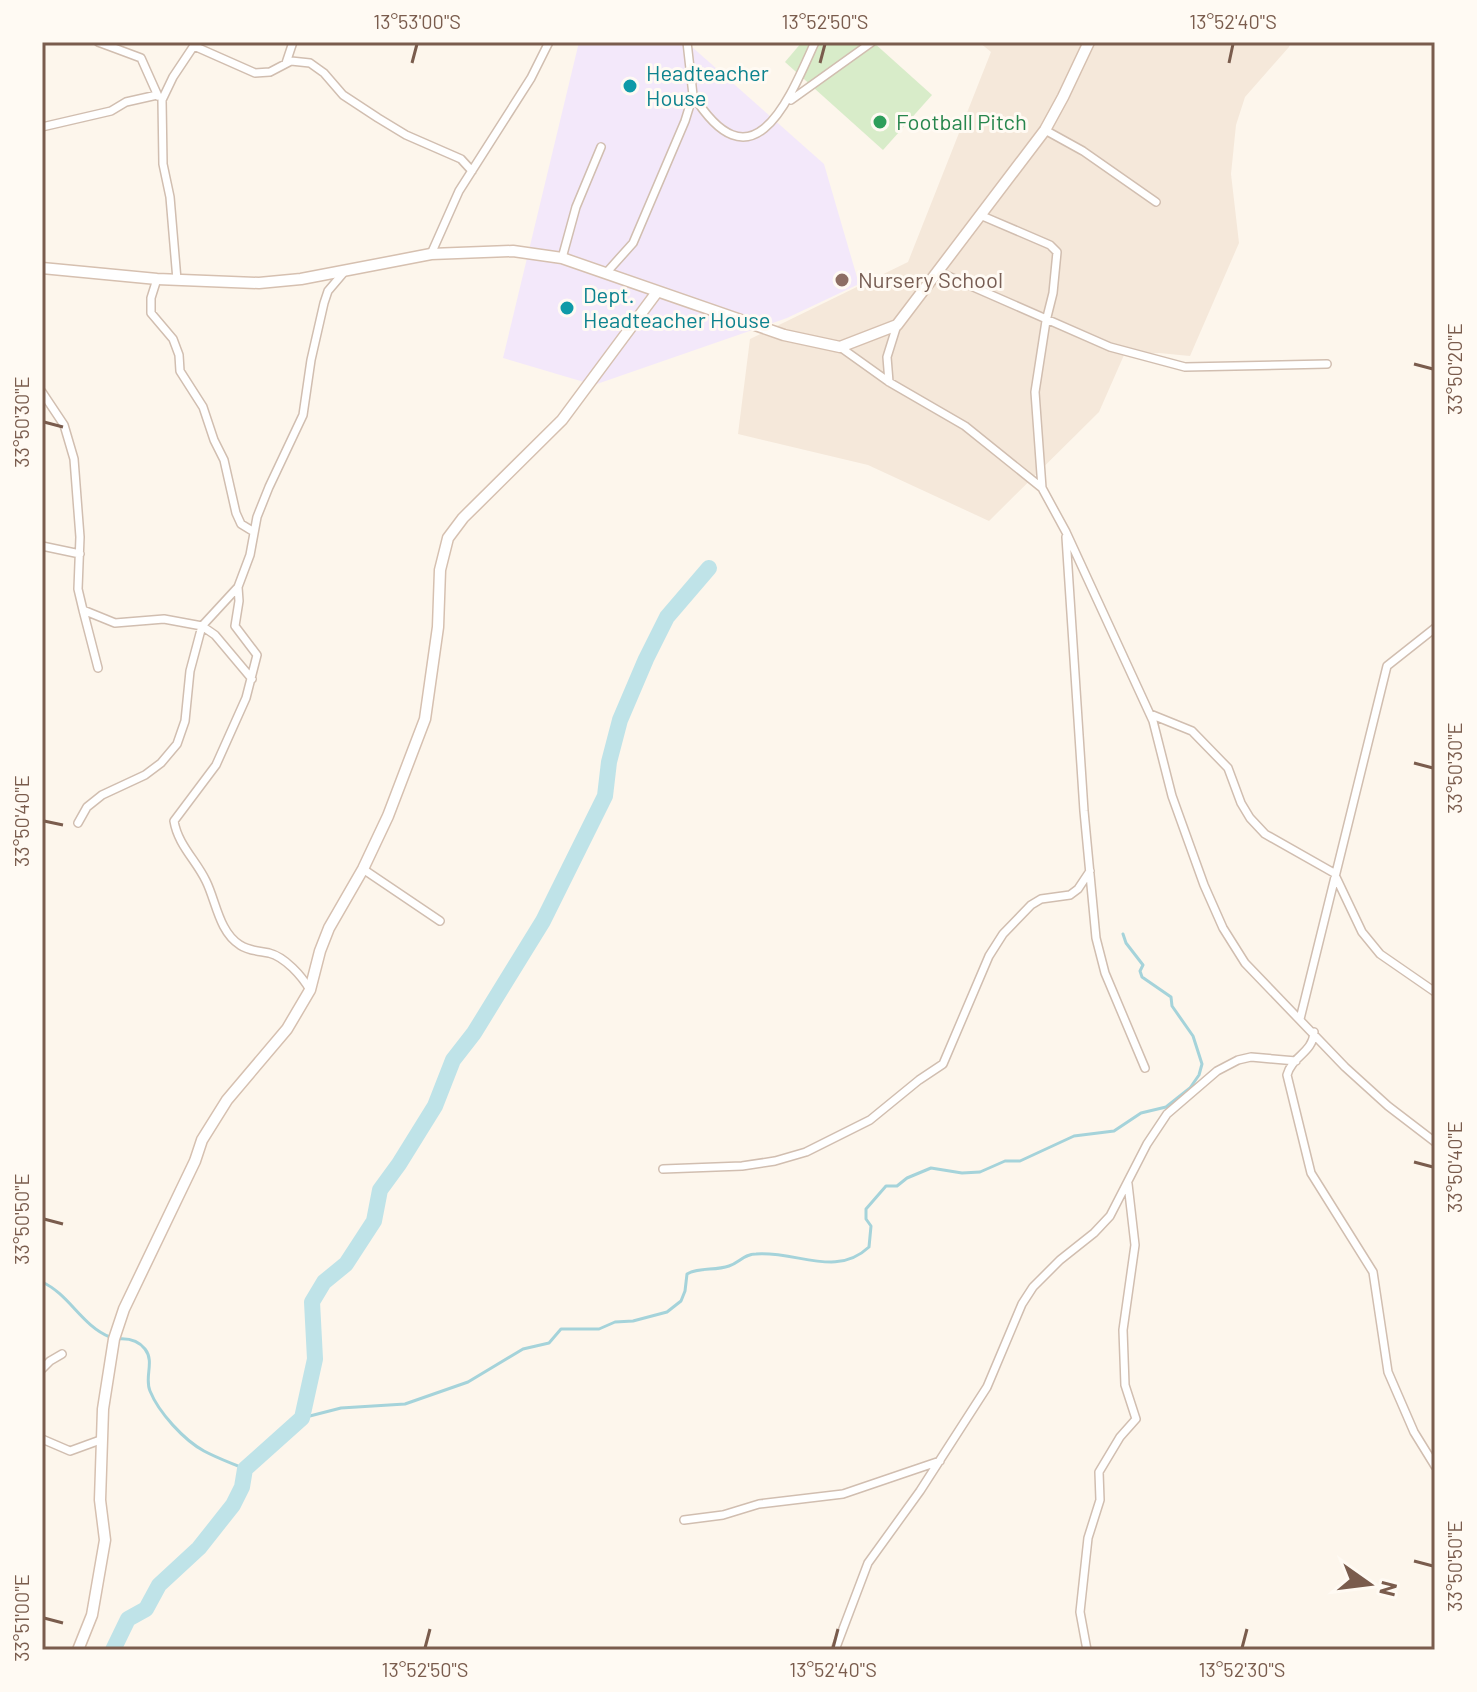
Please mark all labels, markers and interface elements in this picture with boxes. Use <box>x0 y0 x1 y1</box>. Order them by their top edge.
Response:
text: 13°53'00"S <box>373 9 461 33</box>
text: 13°52'50"S <box>781 9 869 33</box>
text: 13°52'40"S <box>1189 9 1277 33</box>
place label: Headteacher House <box>646 59 769 110</box>
marker: Headteacher House <box>621 77 639 95</box>
place label: Football Pitch <box>896 108 1027 134</box>
marker: Football Pitch <box>871 113 889 131</box>
place label: Nursery School <box>858 266 1003 292</box>
marker: Nursery School <box>833 271 851 289</box>
place label: Dept. Headteacher House <box>583 281 771 332</box>
marker: Dept. Headteacher House <box>558 299 576 317</box>
text: 33°50'20"E <box>1442 323 1466 415</box>
text: 33°50'30"E <box>9 376 33 468</box>
text: 33°50'30"E <box>1442 722 1466 814</box>
text: 33°50'40"E <box>9 775 33 867</box>
text: 33°50'40"E <box>1442 1121 1466 1213</box>
text: 33°50'50"E <box>9 1173 33 1265</box>
text: 33°50'50"E <box>1442 1520 1466 1612</box>
north arrow <box>1329 1544 1409 1624</box>
text: 33°51'00"E <box>9 1574 33 1662</box>
text: N <box>1375 1579 1404 1599</box>
text: 13°52'50"S <box>381 1657 469 1681</box>
text: 13°52'40"S <box>789 1657 877 1681</box>
text: 13°52'30"S <box>1198 1657 1286 1681</box>

